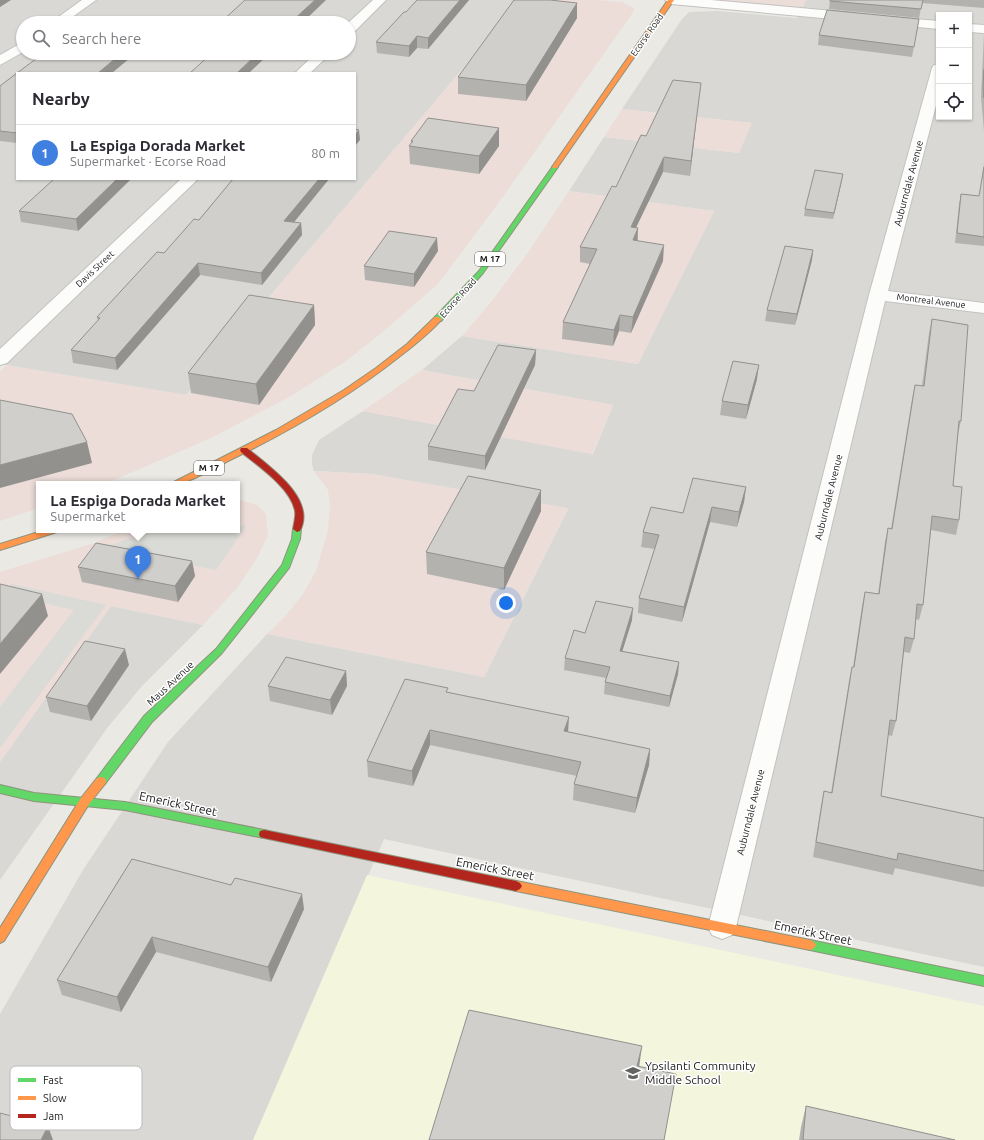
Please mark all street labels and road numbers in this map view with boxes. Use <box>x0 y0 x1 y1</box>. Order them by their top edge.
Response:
street label: Ecorse Road <box>629 12 665 58</box>
street label: Auburndale Avenue <box>892 139 925 227</box>
street label: Davis Street <box>74 248 117 289</box>
road number: M 17 <box>475 252 505 266</box>
street label: Ecorse Road <box>438 276 478 320</box>
street label: Montreal Avenue <box>896 292 966 310</box>
street label: Auburndale Avenue <box>812 453 845 541</box>
road number: M 17 <box>194 461 224 475</box>
street label: Maus Avenue <box>145 659 196 708</box>
street label: Auburndale Avenue <box>734 768 767 856</box>
street label: Emerick Street <box>138 789 218 818</box>
street label: Emerick Street <box>455 855 535 882</box>
street label: Emerick Street <box>773 918 853 947</box>

